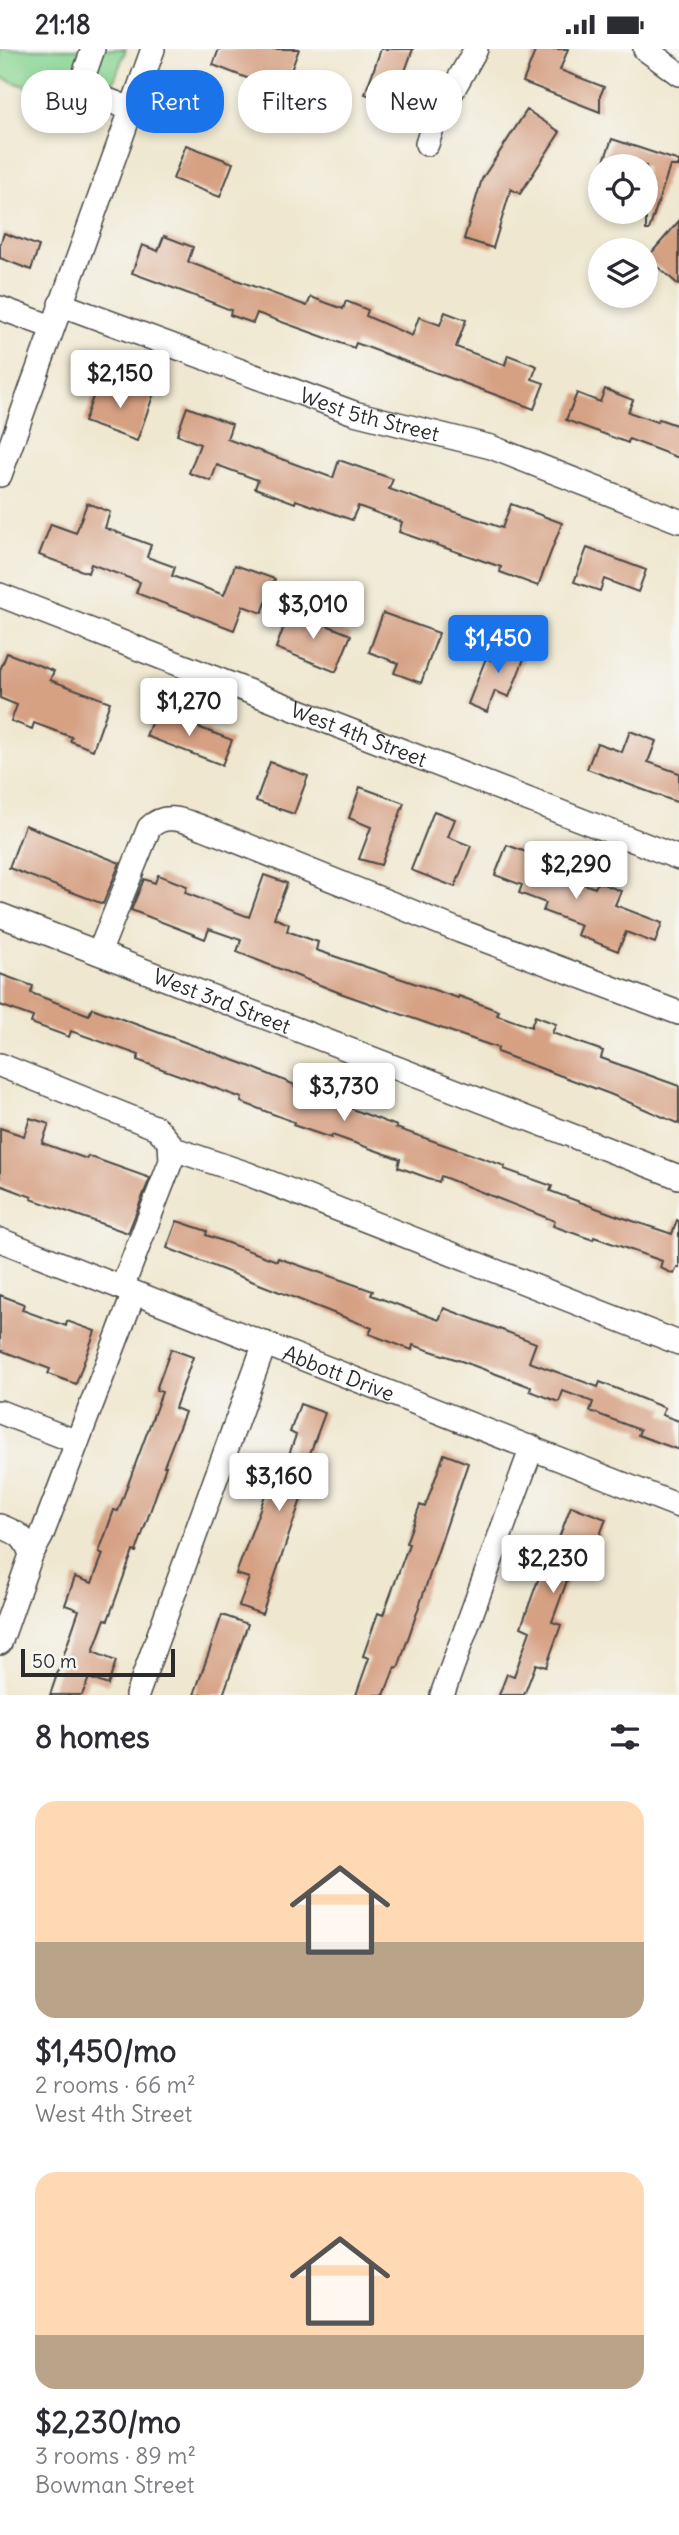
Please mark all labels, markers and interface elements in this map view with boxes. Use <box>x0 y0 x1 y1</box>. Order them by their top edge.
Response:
text: 21:18 <box>35 8 91 41</box>
chip: Buy <box>21 70 112 133</box>
chip: Rent <box>126 70 224 133</box>
chip: Filters <box>238 70 352 133</box>
chip: New <box>366 70 462 133</box>
map controls <box>588 154 658 308</box>
button: locate <box>588 154 658 224</box>
button: layers <box>588 238 658 308</box>
pin: $2,150 <box>63 351 177 410</box>
text: $2,150 <box>87 358 153 387</box>
street label: West 5th Street <box>296 381 442 447</box>
pin: $3,010 <box>256 581 370 641</box>
text: $3,010 <box>278 589 348 618</box>
pin: $1,450 <box>441 615 555 675</box>
text: $1,450 <box>464 623 532 652</box>
pin: $1,270 <box>132 679 246 738</box>
text: $1,270 <box>156 686 222 715</box>
street label: West 4th Street <box>287 696 431 773</box>
pin: $2,290 <box>519 841 633 901</box>
text: $2,290 <box>540 849 612 878</box>
street label: West 3rd Street <box>150 962 295 1039</box>
pin: $3,730 <box>287 1063 401 1123</box>
text: $3,730 <box>309 1071 379 1100</box>
street label: Abbott Drive <box>279 1339 398 1407</box>
pin: $3,160 <box>222 1453 336 1513</box>
text: $3,160 <box>245 1461 313 1490</box>
pin: $2,230 <box>496 1535 610 1595</box>
text: $2,230 <box>518 1543 588 1572</box>
scale bar <box>21 1646 175 1678</box>
text: 50 m <box>32 1649 77 1673</box>
text: 8 homes <box>35 1718 150 1756</box>
icon: filters <box>606 1718 644 1756</box>
icon: home <box>277 1847 403 1973</box>
text: $1,450/mo <box>35 2032 176 2070</box>
text: 2 rooms · 66 m² <box>35 2070 196 2099</box>
text: West 4th Street <box>35 2099 192 2128</box>
icon: home <box>277 2218 403 2344</box>
text: $2,230/mo <box>35 2403 181 2441</box>
text: 3 rooms · 89 m² <box>35 2441 196 2470</box>
text: Bowman Street <box>35 2470 195 2499</box>

